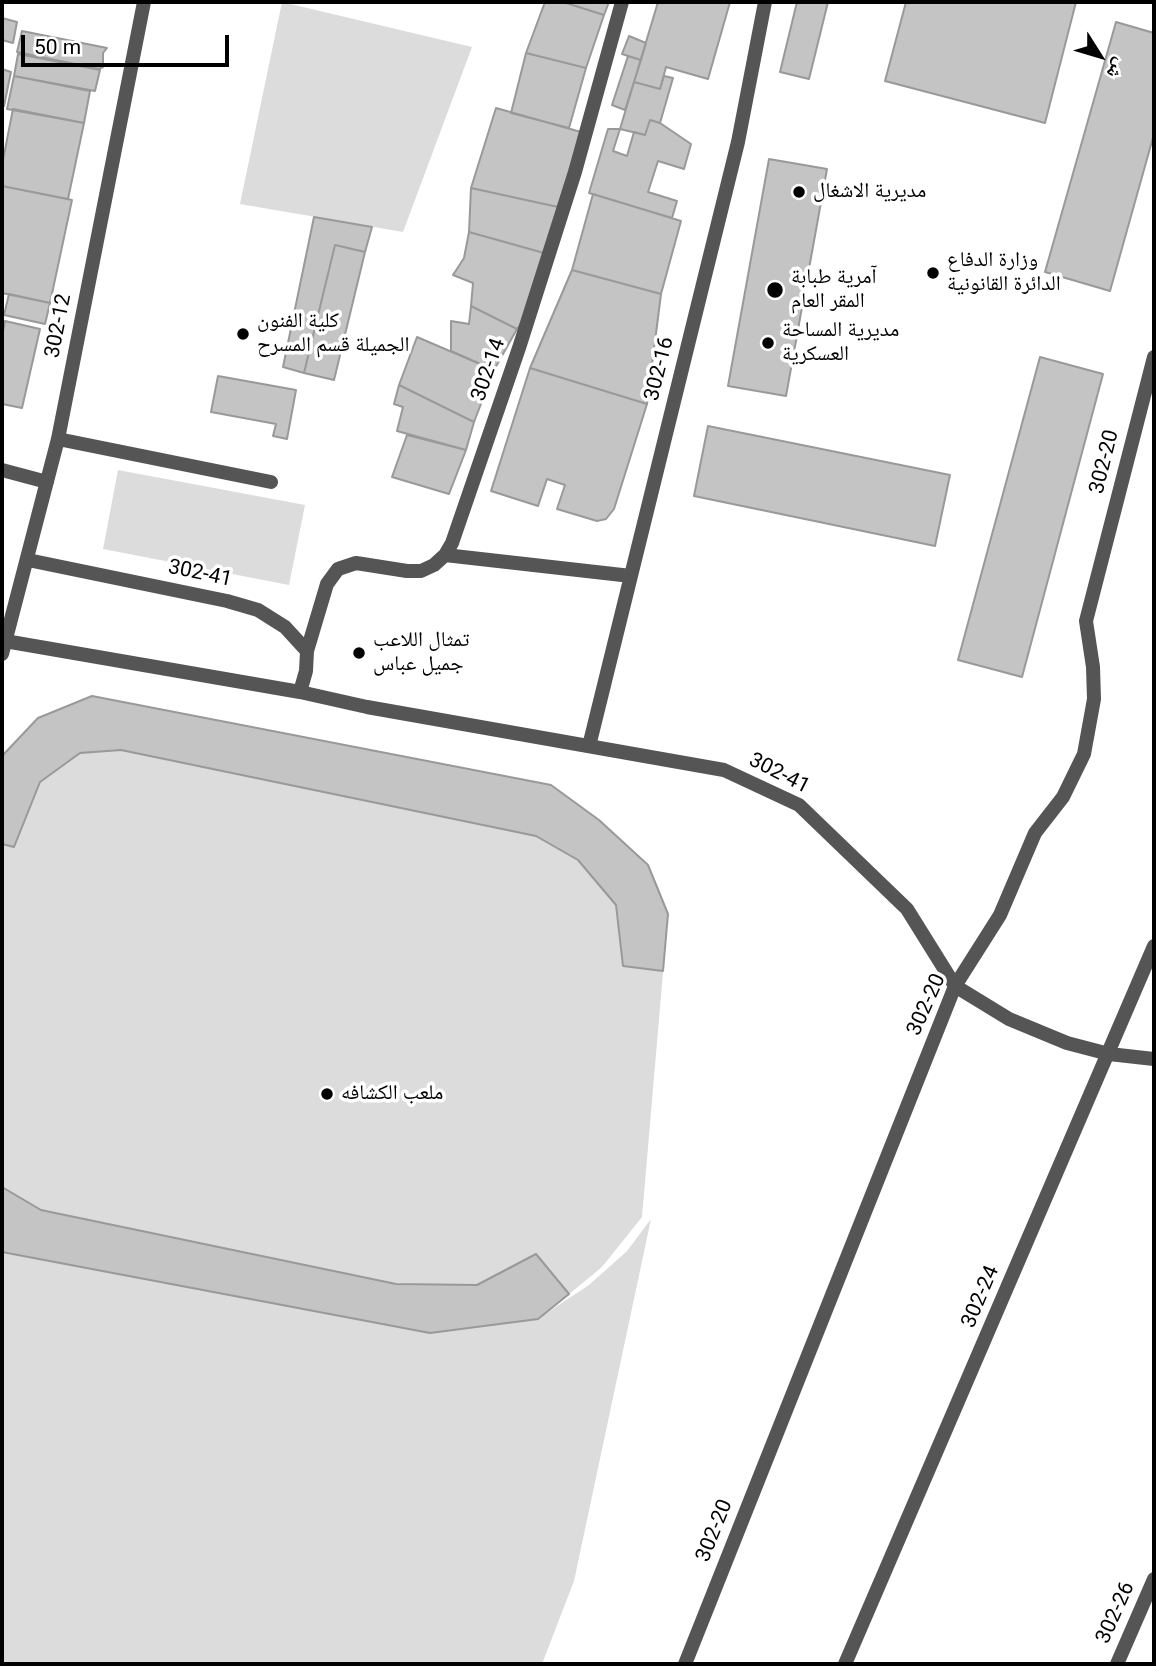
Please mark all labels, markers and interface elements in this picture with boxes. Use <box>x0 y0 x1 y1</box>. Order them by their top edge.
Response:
scale bar <box>24 21 233 65</box>
north arrow <box>1065 21 1135 91</box>
text: 50 m <box>34 35 81 59</box>
text: ش <box>1102 54 1132 84</box>
place label: مديرية الاشغال <box>813 179 926 205</box>
marker: مديرية الاشغال <box>791 184 807 200</box>
place label: وزارة الدفاع الدائرة القانونية <box>947 248 1061 298</box>
place label: آمرية طبابة المقر العام <box>791 265 877 315</box>
marker: وزارة الدفاع الدائرة القانونية <box>925 265 941 281</box>
marker: آمرية طبابة المقر العام <box>765 280 785 300</box>
street label: 302-12 <box>40 292 78 360</box>
place label: كلية الفنون الجميلة قسم المسرح <box>257 309 409 359</box>
place label: مديرية المساحة العسكرية <box>782 318 899 368</box>
marker: كلية الفنون الجميلة قسم المسرح <box>235 326 251 342</box>
street label: 302-14 <box>467 335 511 405</box>
street label: 302-16 <box>640 335 680 403</box>
marker: مديرية المساحة العسكرية <box>760 335 776 351</box>
street label: 302-20 <box>1085 428 1125 496</box>
street label: 302-41 <box>166 555 234 593</box>
place label: تمثال اللاعب جميل عباس <box>373 628 469 678</box>
marker: تمثال اللاعب جميل عباس <box>351 645 367 661</box>
street label: 302-41 <box>744 748 814 800</box>
street label: 302-20 <box>902 970 952 1040</box>
place label: ملعب الكشافه <box>341 1081 443 1107</box>
marker: ملعب الكشافه <box>319 1086 335 1102</box>
street label: 302-24 <box>957 1262 1005 1332</box>
street label: 302-20 <box>691 1496 739 1566</box>
street label: 302-26 <box>1091 1578 1141 1648</box>

